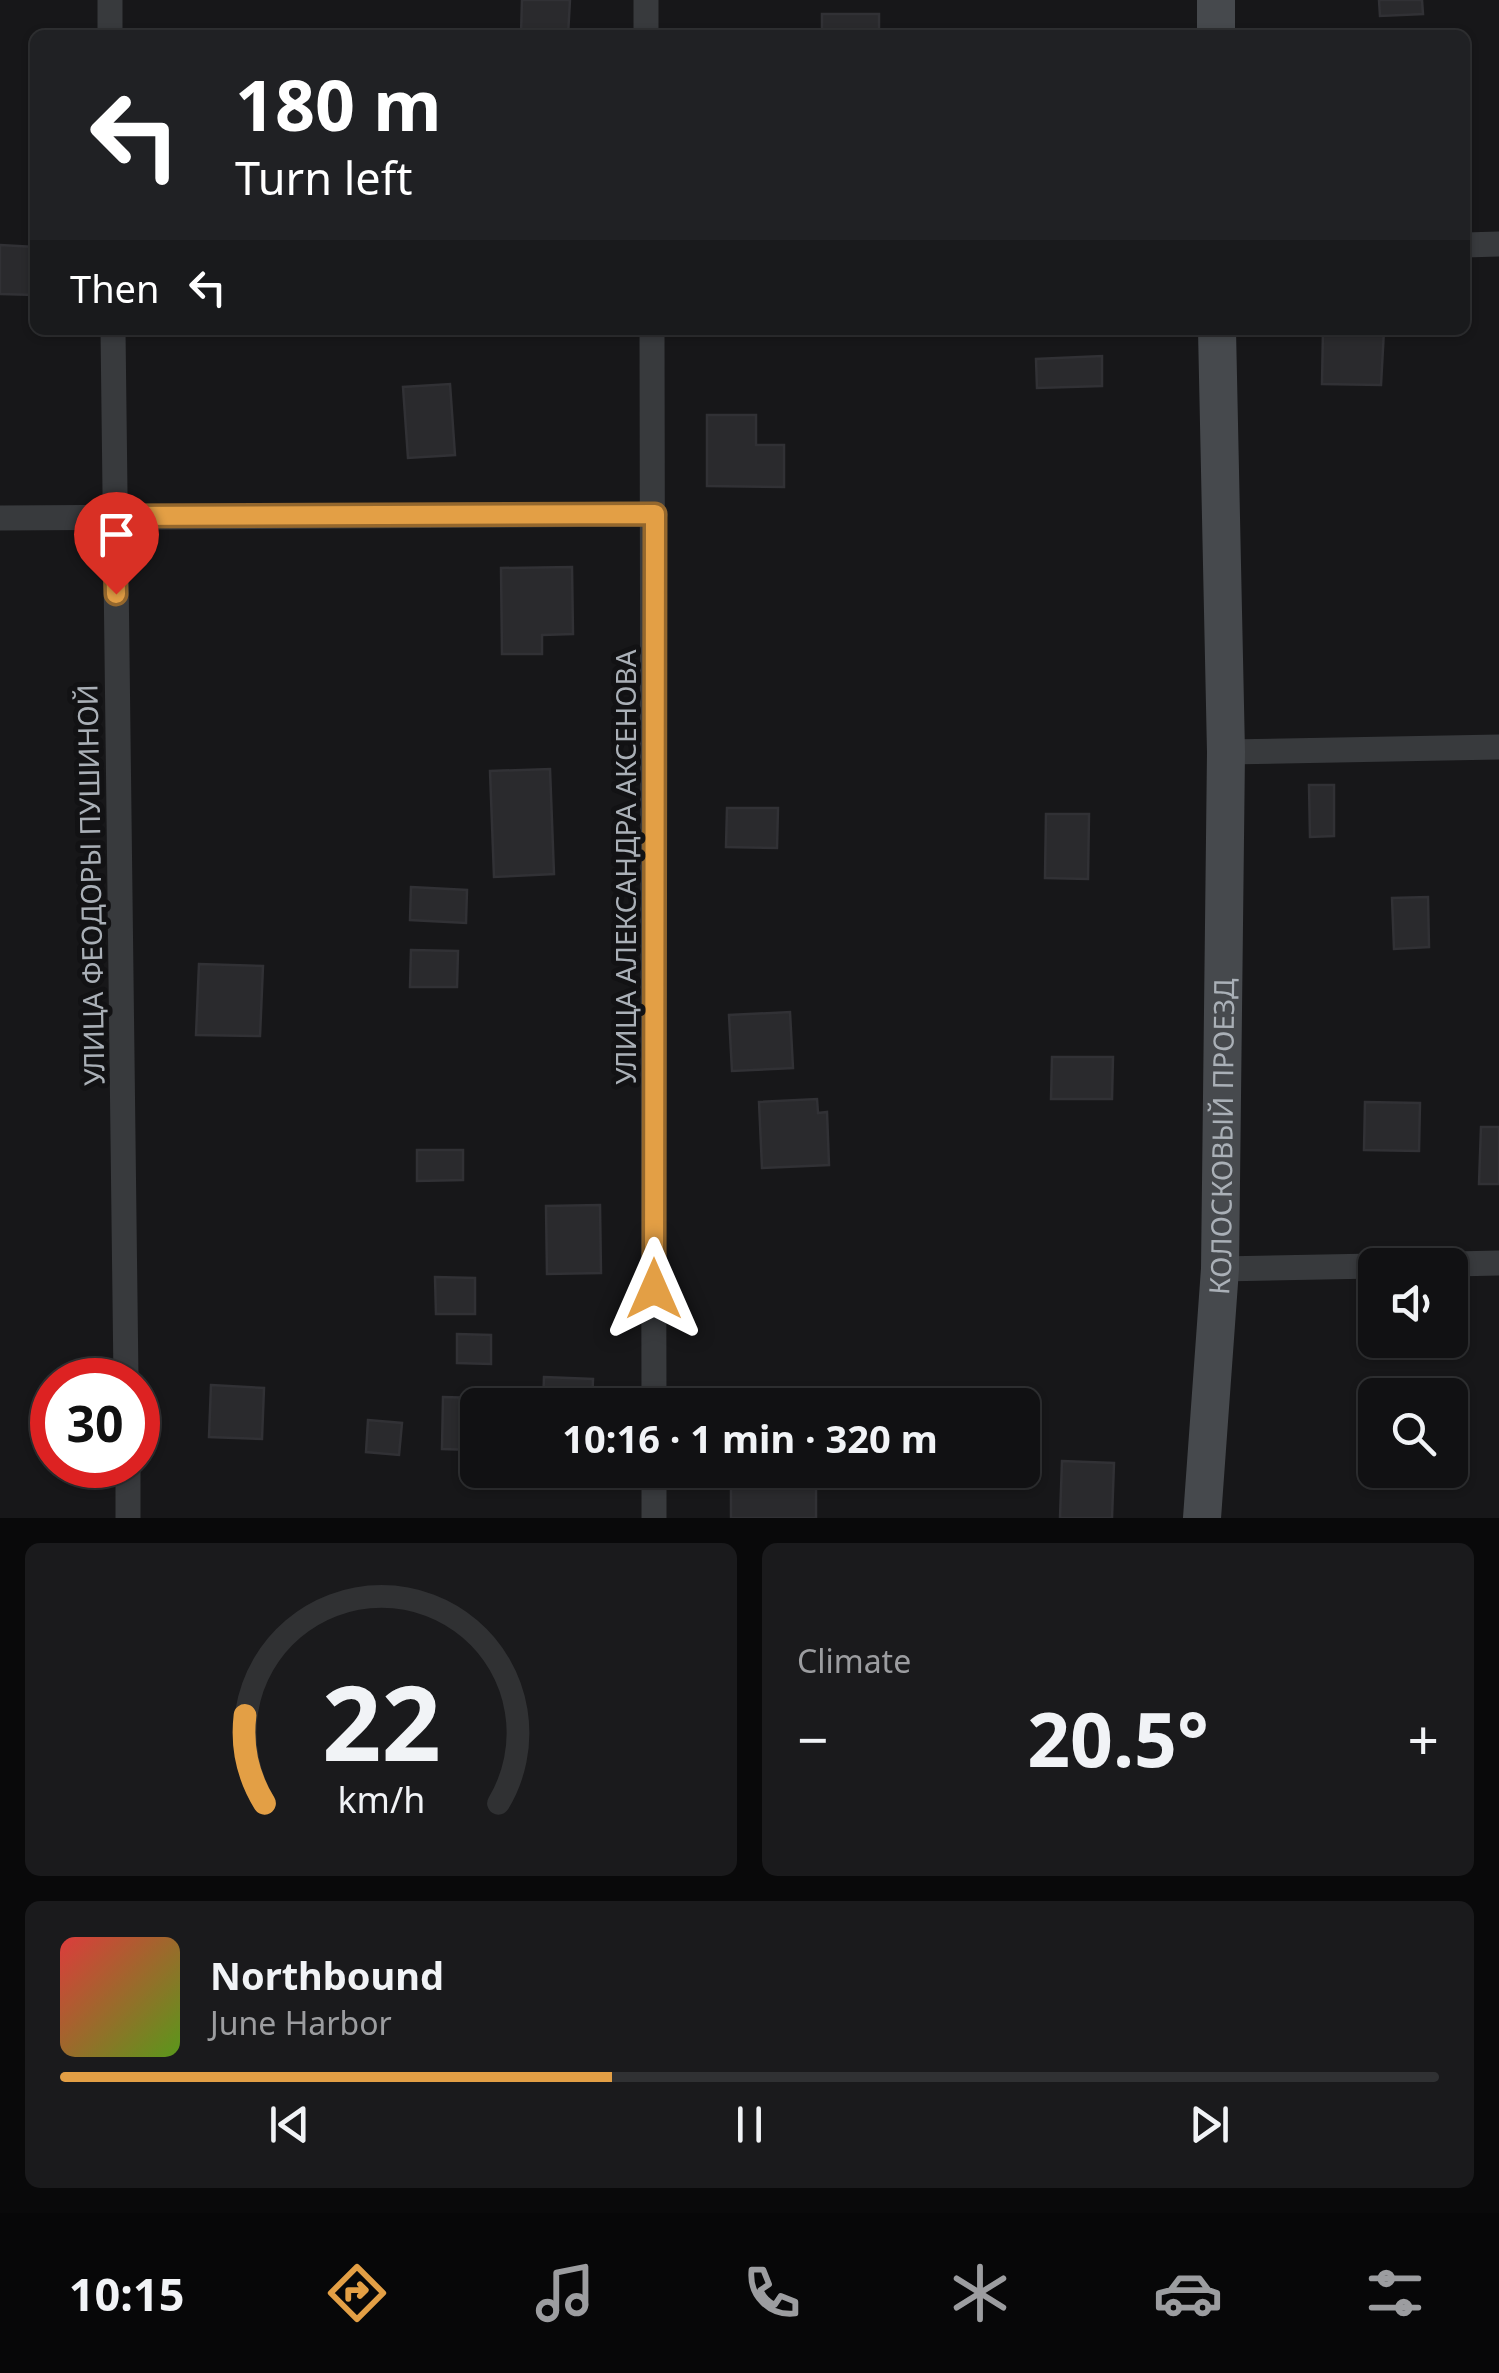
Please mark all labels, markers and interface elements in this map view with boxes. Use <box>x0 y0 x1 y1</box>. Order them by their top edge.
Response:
text: 180 m <box>235 56 442 152</box>
icon: left <box>70 70 200 200</box>
text: Turn left <box>235 147 412 208</box>
icon: left <box>180 260 235 315</box>
text: Then <box>70 262 160 314</box>
pin <box>74 492 159 595</box>
icon: arrive <box>89 507 144 562</box>
street label: УЛИЦА АЛЕКСАНДРА АКСЕНОВА <box>606 649 644 1085</box>
street label: УЛИЦА ФЕОДОРЫ ПУШИНОЙ <box>67 684 113 1086</box>
street label: КОЛОСКОВЫЙ ПРОЕЗД <box>1199 978 1242 1296</box>
position arrow <box>602 1237 706 1341</box>
map controls <box>1358 1248 1468 1488</box>
button: sound <box>1358 1248 1468 1358</box>
speed limit sign: 30 <box>30 1358 160 1488</box>
button: search <box>1358 1378 1468 1488</box>
text: 10:16 · 1 min · 320 m <box>562 1412 938 1464</box>
text: Climate <box>797 1639 911 1682</box>
text: 22 <box>322 1650 440 1791</box>
text: 20.5° <box>1027 1687 1209 1789</box>
text: − <box>797 1701 828 1776</box>
text: + <box>1408 1701 1439 1776</box>
text: km/h <box>337 1775 425 1823</box>
text: Northbound <box>210 1949 444 2001</box>
text: June Harbor <box>210 2001 392 2044</box>
icon: previous <box>262 2097 317 2152</box>
icon: pause <box>722 2097 777 2152</box>
icon: next <box>1182 2097 1237 2152</box>
icon: directions <box>322 2258 392 2328</box>
icon: music <box>530 2258 600 2328</box>
icon: phone <box>737 2258 807 2328</box>
icon: climate <box>945 2258 1015 2328</box>
icon: car <box>1153 2258 1223 2328</box>
icon: filters <box>1360 2258 1430 2328</box>
text: 10:15 <box>69 2263 184 2324</box>

